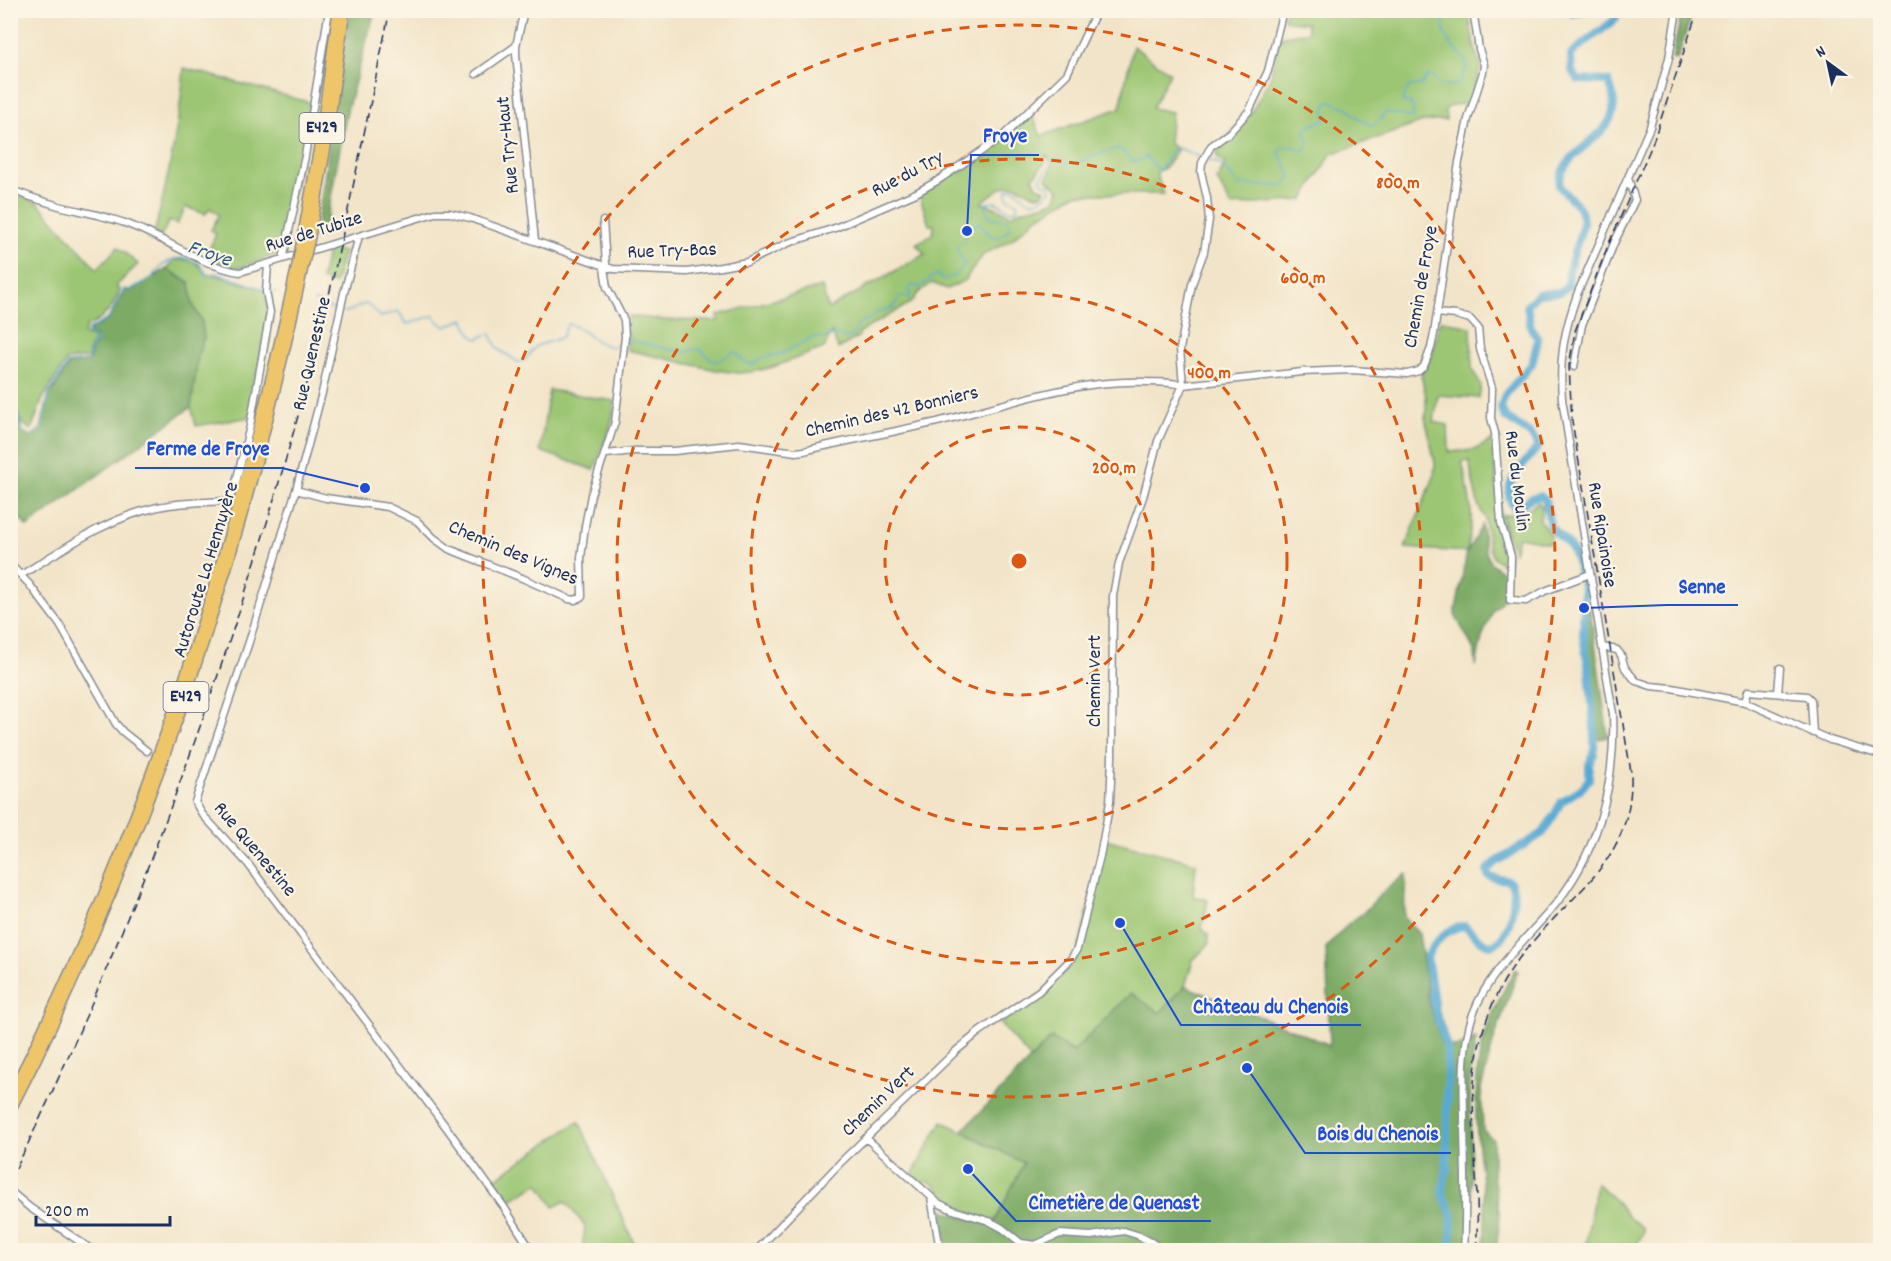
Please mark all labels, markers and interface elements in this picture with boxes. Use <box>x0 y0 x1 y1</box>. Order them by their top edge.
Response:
north arrow <box>1798 33 1858 93</box>
text: N <box>1812 41 1831 64</box>
street label: Rue Try-Haut <box>490 95 528 195</box>
road number: E429 <box>300 113 344 143</box>
callout: Froye <box>971 116 1039 155</box>
text: Froye <box>983 123 1027 153</box>
street label: Rue du Try <box>867 144 950 206</box>
text: 800 m <box>1376 172 1420 197</box>
street label: Rue de Tubize <box>262 205 366 261</box>
street label: Chemin de Froye <box>1397 223 1447 350</box>
water label: Froye <box>183 234 236 277</box>
street label: Rue Try-Bas <box>627 236 717 268</box>
text: 600 m <box>1281 267 1325 292</box>
street label: Rue Quenestine <box>286 294 340 414</box>
text: 400 m <box>1187 362 1231 387</box>
street label: Chemin des 42 Bonniers <box>803 379 981 447</box>
callout: Ferme de Froye <box>135 429 282 468</box>
street label: Rue du Moulin <box>1496 429 1536 533</box>
text: Ferme de Froye <box>146 436 270 466</box>
text: 200 m <box>1092 457 1136 482</box>
street label: Autoroute La Hennuyère <box>167 478 247 661</box>
street label: Rue Ripainoise <box>1579 480 1623 590</box>
street label: Chemin des Vignes <box>444 514 582 594</box>
centre of rings <box>1009 551 1029 571</box>
callout: Senne <box>1667 566 1738 605</box>
text: Senne <box>1678 574 1726 604</box>
street label: Chemin Vert <box>1082 635 1110 727</box>
road number: E429 <box>164 682 208 712</box>
street label: Rue Quenestine <box>206 796 302 904</box>
callout: Château du Chenois <box>1181 986 1361 1025</box>
text: Château du Chenois <box>1193 994 1349 1024</box>
street label: Chemin Vert <box>836 1060 922 1144</box>
callout: Bois du Chenois <box>1305 1114 1451 1153</box>
text: Bois du Chenois <box>1317 1121 1439 1151</box>
callout: Cimetière de Quenast <box>1016 1182 1211 1221</box>
scale bar <box>36 1189 170 1227</box>
text: Cimetière de Quenast <box>1029 1190 1200 1220</box>
text: 200 m <box>45 1200 89 1225</box>

